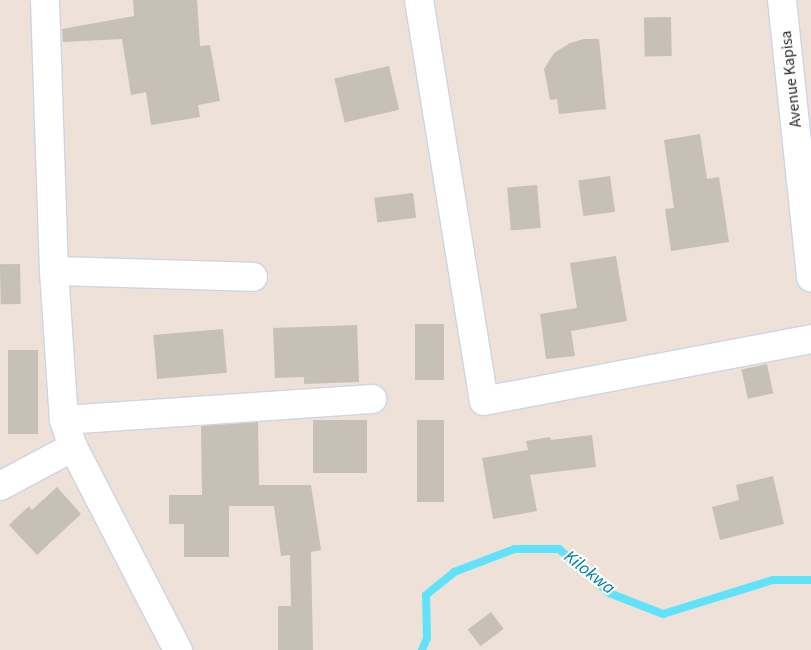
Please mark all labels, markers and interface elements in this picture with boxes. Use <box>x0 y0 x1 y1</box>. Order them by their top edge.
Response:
street label: Avenue Kapisa <box>776 30 806 128</box>
water label: Kilokwa <box>559 546 619 600</box>

